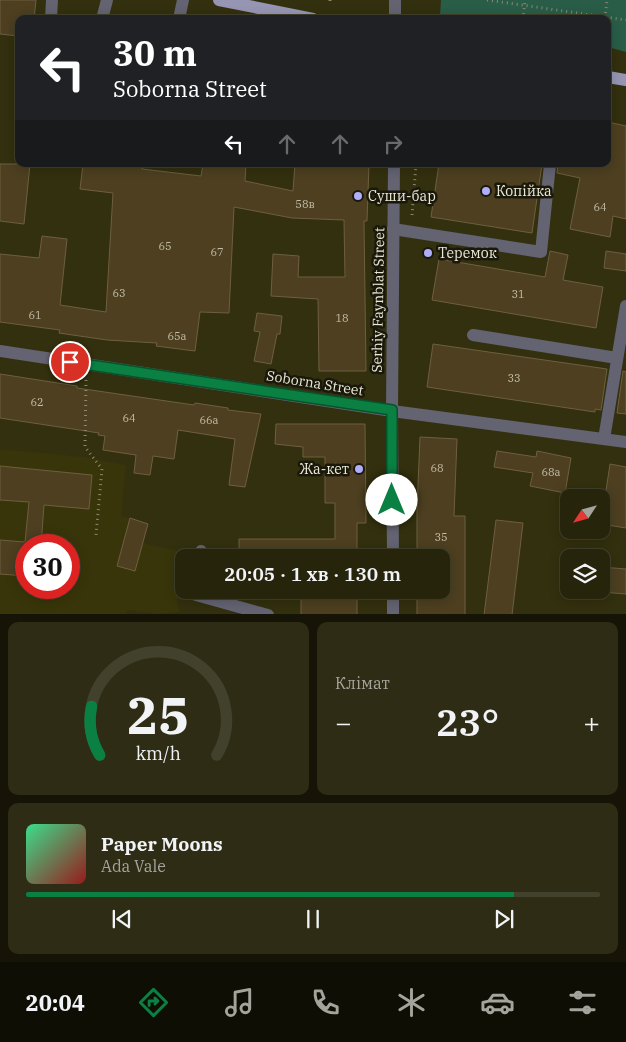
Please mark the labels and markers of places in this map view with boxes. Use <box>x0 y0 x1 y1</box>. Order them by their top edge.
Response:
place label: Копійка <box>496 182 552 200</box>
marker: Копійка <box>480 185 492 197</box>
place label: Суши-бар <box>368 187 436 205</box>
marker: Суши-бар <box>352 190 364 202</box>
place label: Теремок <box>438 244 497 262</box>
marker: Теремок <box>422 247 434 259</box>
pin <box>49 341 91 383</box>
place label: Жа-кет <box>299 460 349 478</box>
marker: Жа-кет <box>353 463 365 475</box>

